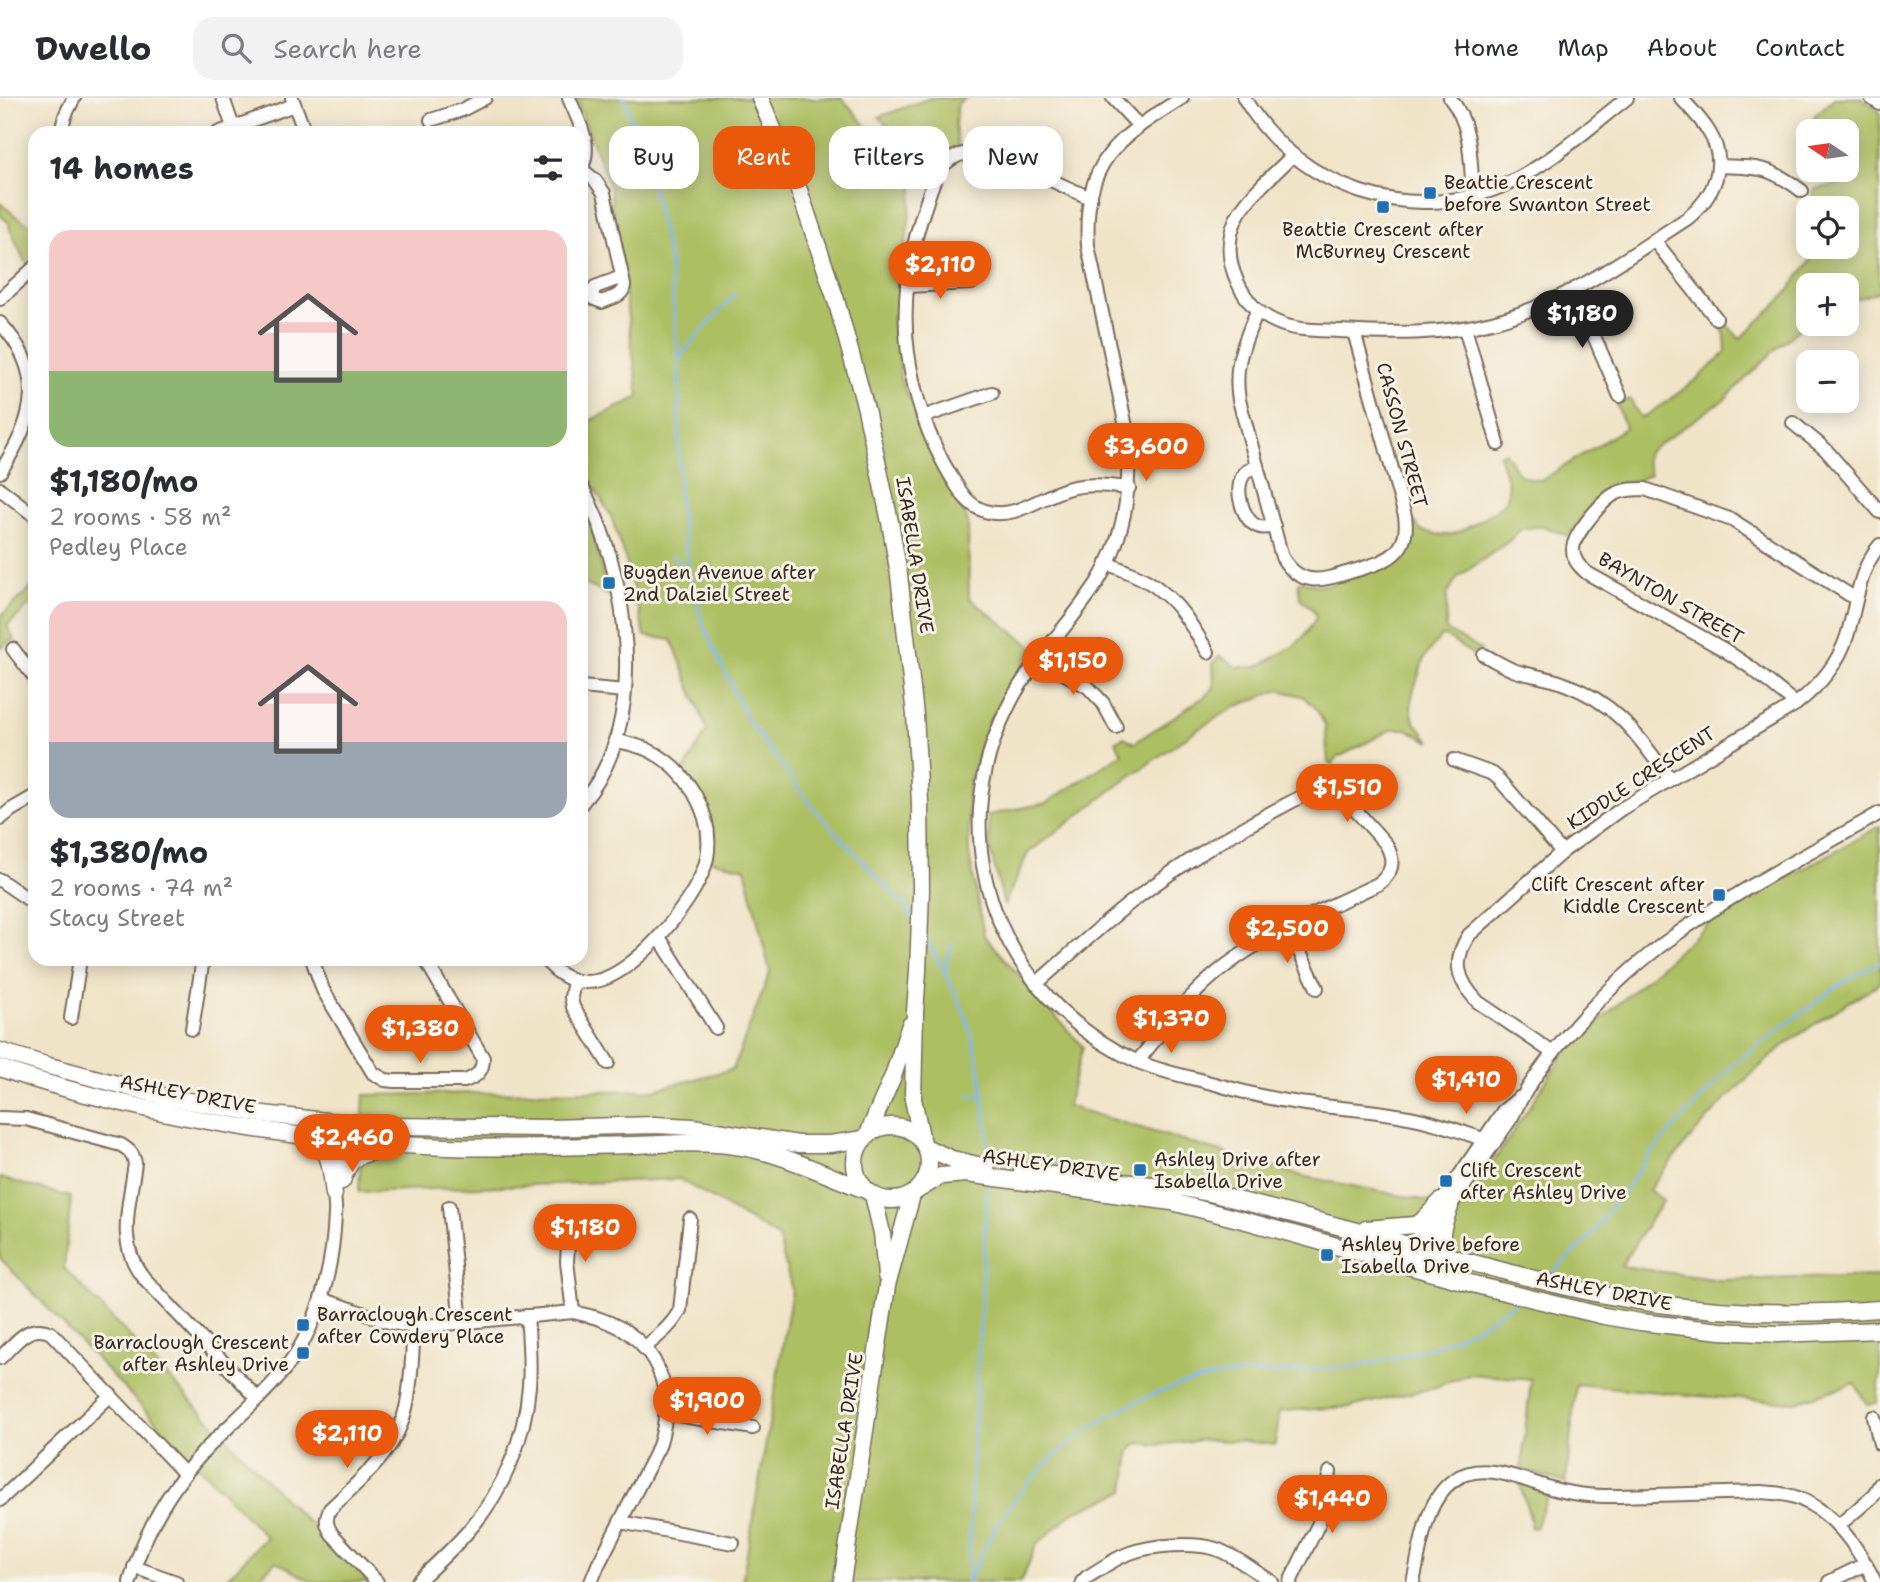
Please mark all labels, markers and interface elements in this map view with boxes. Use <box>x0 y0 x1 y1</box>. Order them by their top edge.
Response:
search box <box>193 17 683 80</box>
text: Dwello <box>35 26 151 71</box>
icon: search <box>217 29 255 67</box>
text: Search here <box>273 31 422 66</box>
text: Home <box>1453 32 1519 64</box>
text: Map <box>1557 32 1609 64</box>
text: About <box>1647 32 1717 64</box>
text: Contact <box>1755 32 1845 64</box>
north arrow <box>1796 119 1858 182</box>
map controls <box>1796 119 1859 413</box>
chip: Buy <box>609 126 699 189</box>
chip: Rent <box>713 126 815 189</box>
chip: Filters <box>829 126 949 189</box>
chip: New <box>963 126 1063 189</box>
text: 14 homes <box>49 148 194 189</box>
icon: filters <box>529 149 567 187</box>
place label: Beattie Crescent before Swanton Street <box>1444 170 1651 217</box>
marker: Beattie Crescent before Swanton Street <box>1422 185 1438 201</box>
button: locate <box>1796 196 1859 259</box>
marker: Beattie Crescent after McBurney Crescent <box>1375 199 1391 215</box>
place label: Beattie Crescent after McBurney Crescent <box>1282 217 1484 264</box>
pin: $2,110 <box>883 242 997 301</box>
text: $2,110 <box>904 249 976 279</box>
button: + <box>1796 273 1859 336</box>
icon: home <box>245 275 371 401</box>
pin: $1,180 <box>1525 290 1639 350</box>
text: $1,180 <box>1547 298 1617 328</box>
button: − <box>1796 350 1859 413</box>
street label: CASSON STREET <box>1371 360 1433 511</box>
pin: $3,600 <box>1089 424 1203 483</box>
text: $3,600 <box>1103 431 1189 461</box>
text: $1,180/mo <box>49 461 199 502</box>
street label: ISABELLA DRIVE <box>890 475 940 635</box>
text: 2 rooms · 58 m² <box>49 502 232 532</box>
text: Pedley Place <box>49 532 188 562</box>
street label: BAYNTON STREET <box>1594 546 1748 650</box>
place label: Bugden Avenue after 2nd Dalziel Street <box>623 560 816 607</box>
marker: Bugden Avenue after 2nd Dalziel Street <box>601 575 617 591</box>
pin: $1,150 <box>1016 638 1130 697</box>
text: $1,150 <box>1038 645 1108 675</box>
icon: home <box>245 646 371 772</box>
street label: KIDDLE CRESCENT <box>1562 721 1720 835</box>
pin: $1,510 <box>1290 764 1404 824</box>
text: $1,510 <box>1312 772 1382 802</box>
text: $1,380/mo <box>49 832 208 873</box>
place label: Clift Crescent after Kiddle Crescent <box>1531 872 1705 919</box>
text: 2 rooms · 74 m² <box>49 873 233 903</box>
marker: Clift Crescent after Kiddle Crescent <box>1711 887 1727 903</box>
text: Stacy Street <box>49 903 185 933</box>
pin: $2,500 <box>1230 906 1344 965</box>
text: $2,500 <box>1245 913 1329 943</box>
pin: $1,370 <box>1114 996 1228 1055</box>
text: $1,370 <box>1132 1003 1210 1033</box>
pin: $1,380 <box>363 1006 477 1065</box>
text: $1,380 <box>381 1013 459 1043</box>
pin: $1,410 <box>1409 1056 1523 1116</box>
text: $1,410 <box>1431 1064 1501 1094</box>
street label: ASHLEY DRIVE <box>118 1069 258 1119</box>
pin: $2,460 <box>295 1114 409 1174</box>
text: $2,460 <box>310 1122 394 1152</box>
street label: ASHLEY DRIVE <box>981 1143 1121 1187</box>
place label: Ashley Drive after Isabella Drive <box>1154 1147 1321 1194</box>
place label: Clift Crescent after Ashley Drive <box>1460 1158 1627 1205</box>
marker: Ashley Drive after Isabella Drive <box>1132 1162 1148 1178</box>
marker: Clift Crescent after Ashley Drive <box>1438 1173 1454 1189</box>
pin: $1,180 <box>528 1204 642 1264</box>
text: $1,180 <box>550 1212 620 1242</box>
place label: Ashley Drive before Isabella Drive <box>1341 1232 1520 1279</box>
marker: Ashley Drive before Isabella Drive <box>1319 1247 1335 1263</box>
street label: ASHLEY DRIVE <box>1534 1266 1674 1316</box>
place label: Barraclough Crescent after Cowdery Place <box>317 1302 513 1349</box>
marker: Barraclough Crescent after Cowdery Place <box>295 1317 311 1333</box>
place label: Barraclough Crescent after Ashley Drive <box>93 1330 289 1377</box>
marker: Barraclough Crescent after Ashley Drive <box>295 1345 311 1361</box>
street label: ISABELLA DRIVE <box>819 1351 869 1511</box>
pin: $1,900 <box>650 1378 764 1437</box>
text: $1,900 <box>669 1385 745 1415</box>
pin: $2,110 <box>290 1410 404 1470</box>
text: $2,110 <box>311 1418 383 1448</box>
pin: $1,440 <box>1275 1476 1389 1535</box>
text: $1,440 <box>1293 1483 1371 1513</box>

